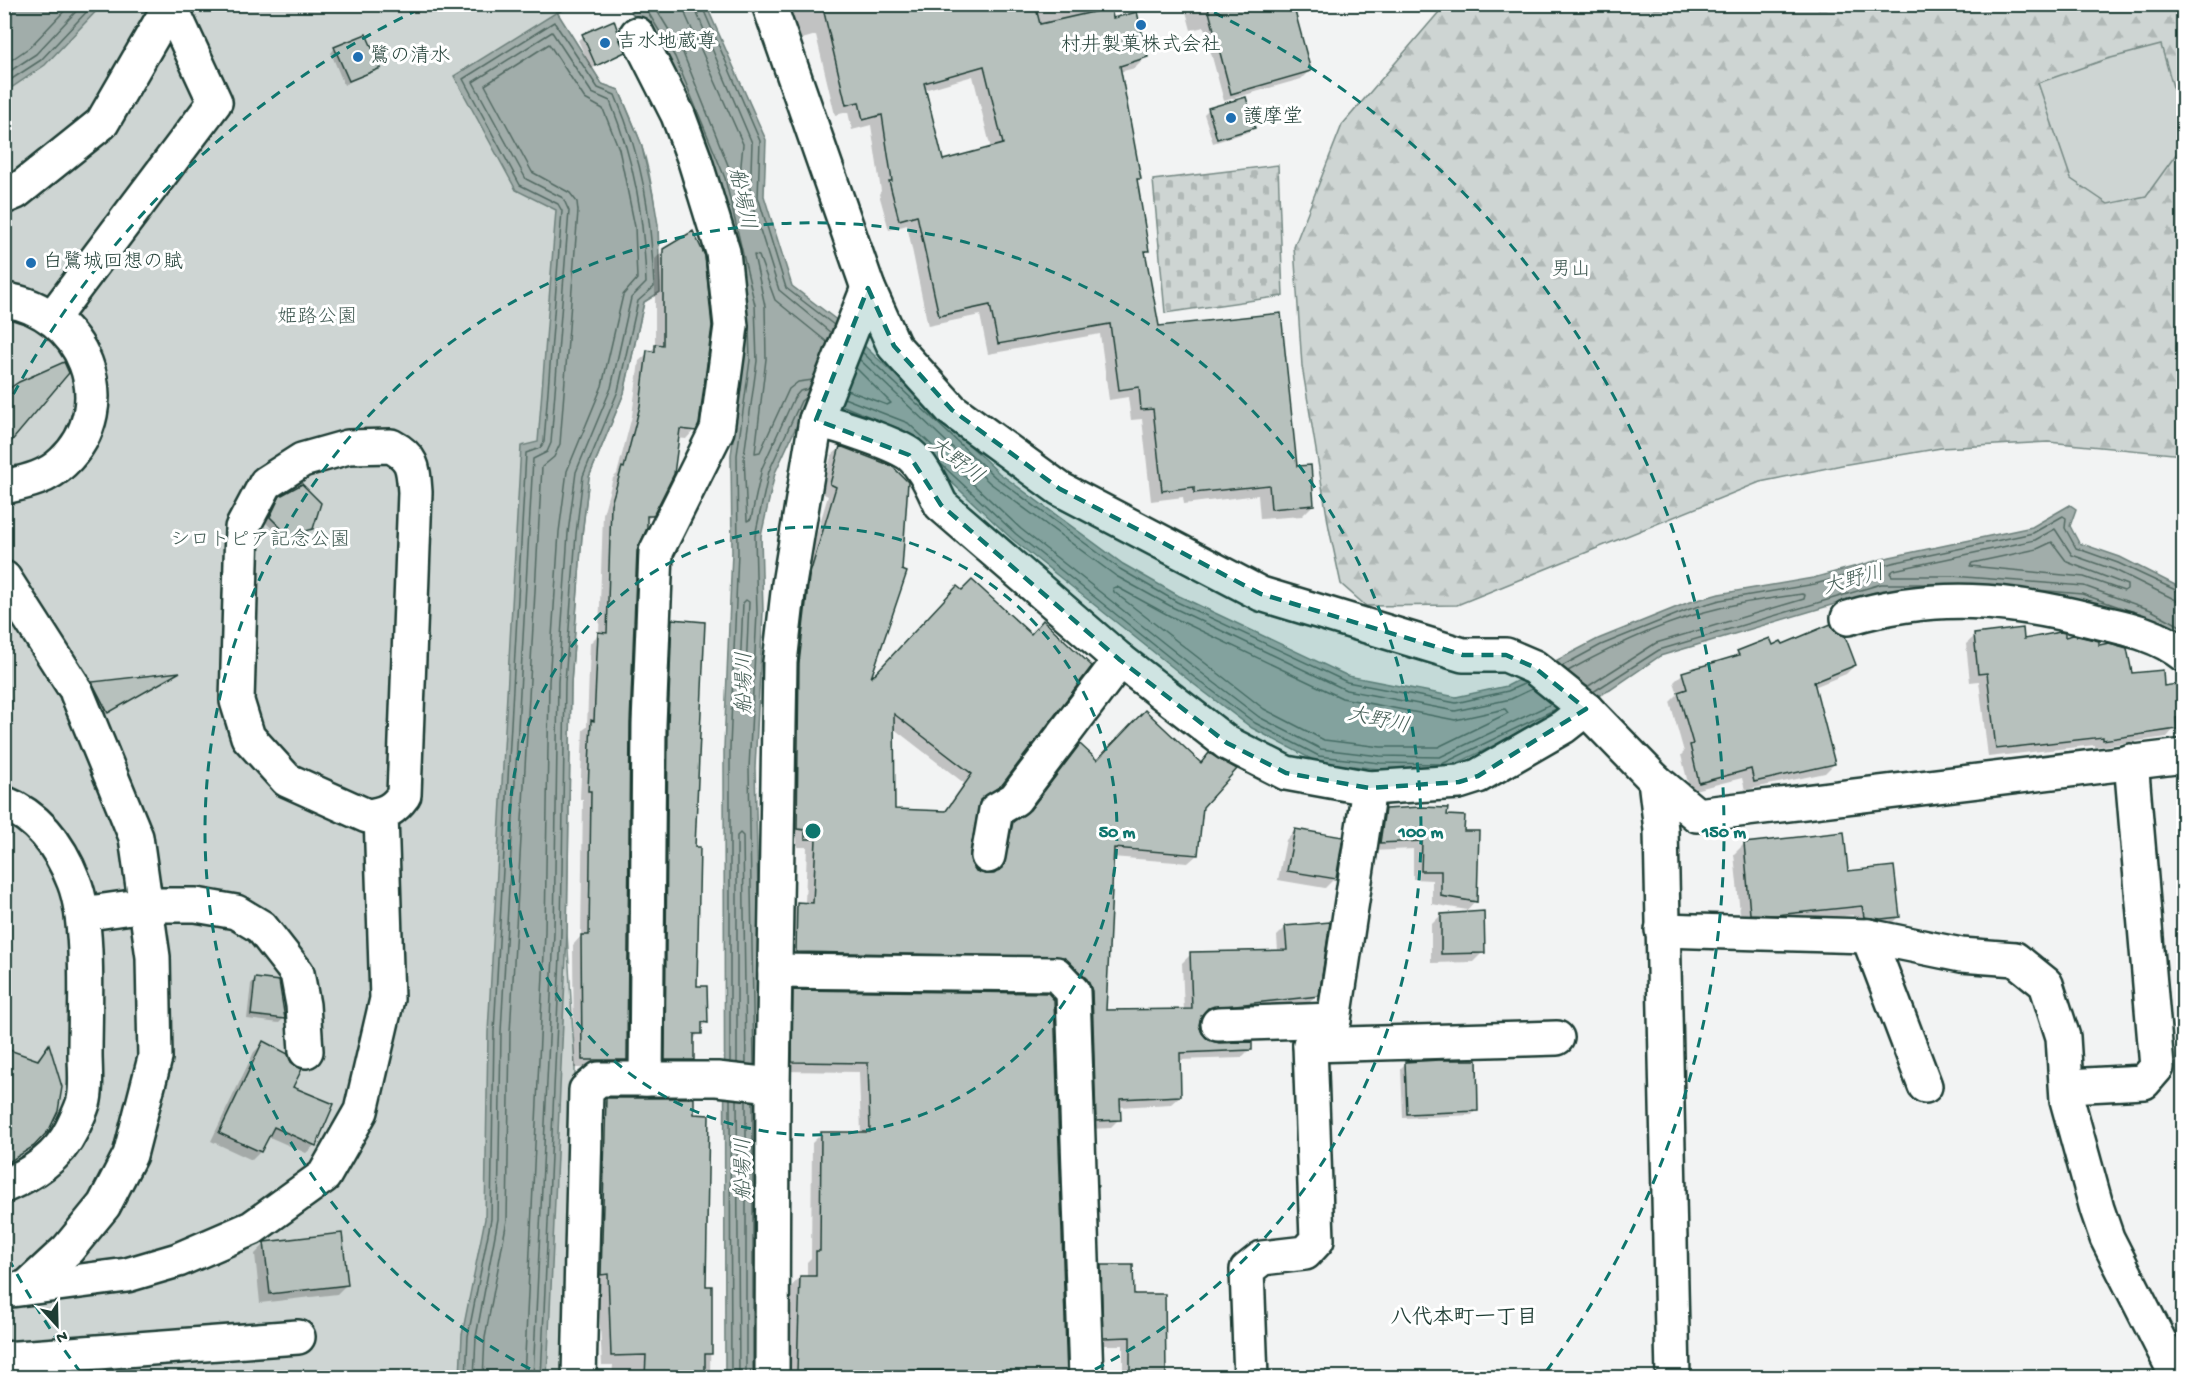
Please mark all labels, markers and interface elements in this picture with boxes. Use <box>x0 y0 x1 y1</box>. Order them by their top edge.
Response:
marker: 村井製菓株式会社 <box>1134 18 1148 32</box>
place label: 吉水地蔵尊 <box>617 30 717 55</box>
place label: 村井製菓株式会社 <box>1061 33 1221 58</box>
marker: 吉水地蔵尊 <box>598 36 612 50</box>
place label: 鷺の清水 <box>370 44 450 69</box>
marker: 鷺の清水 <box>351 50 365 64</box>
place label: 護摩堂 <box>1243 105 1303 130</box>
marker: 護摩堂 <box>1224 111 1238 125</box>
water label: 船場川 <box>721 165 760 232</box>
place label: 白鷺城回想の賦 <box>43 250 183 275</box>
marker: 白鷺城回想の賦 <box>24 256 38 270</box>
park label: 男山 <box>1551 260 1591 283</box>
park label: 姫路公園 <box>277 306 357 330</box>
water label: 大野川 <box>922 432 988 491</box>
park label: シロトピア記念公園 <box>170 528 350 553</box>
water label: 大野川 <box>1820 561 1888 602</box>
water label: 船場川 <box>733 652 759 715</box>
water label: 大野川 <box>1345 702 1412 741</box>
centre of rings <box>803 821 823 841</box>
text: 50 m <box>1099 823 1136 844</box>
text: 100 m <box>1398 823 1444 844</box>
text: 150 m <box>1701 823 1746 844</box>
water label: 船場川 <box>732 1138 758 1201</box>
north arrow <box>27 1295 87 1355</box>
district label: 八代本町一丁目 <box>1391 1305 1538 1332</box>
text: N <box>52 1325 70 1347</box>

